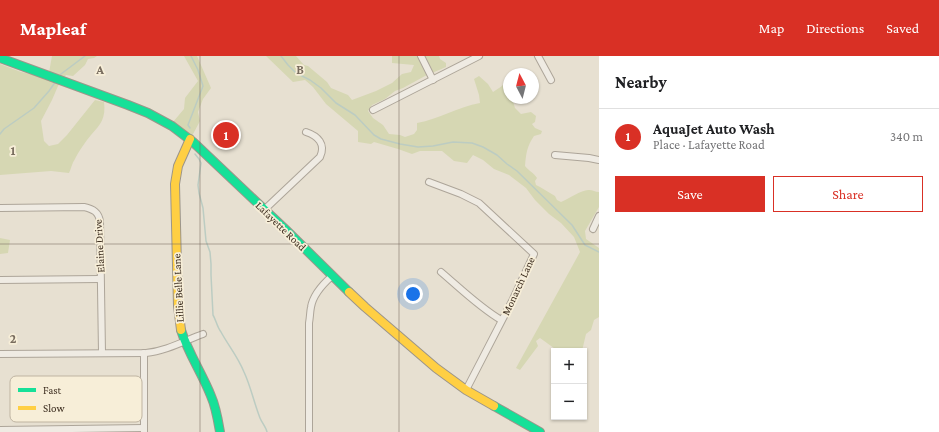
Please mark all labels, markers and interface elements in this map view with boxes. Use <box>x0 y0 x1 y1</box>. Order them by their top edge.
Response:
text: Mapleaf <box>20 18 86 39</box>
text: Map <box>759 20 784 36</box>
text: Directions <box>806 20 864 36</box>
text: Saved <box>886 20 919 36</box>
text: A <box>95 62 104 77</box>
text: B <box>296 62 304 77</box>
north arrow <box>503 68 539 104</box>
text: Nearby <box>615 73 667 92</box>
pin: 1 <box>213 120 239 150</box>
text: AquaJet Auto Wash <box>653 121 775 137</box>
text: 1 <box>626 129 630 144</box>
text: 340 m <box>890 129 923 144</box>
text: Place · Lafayette Road <box>653 137 765 152</box>
text: 1 <box>11 143 16 158</box>
button: Save <box>615 176 765 212</box>
button: Share <box>773 176 923 212</box>
street label: Lafayette Road <box>253 199 309 254</box>
street label: Elaine Drive <box>92 219 106 273</box>
street label: Lillie Belle Lane <box>170 253 186 323</box>
street label: Monarch Lane <box>499 255 537 317</box>
your location <box>403 284 423 304</box>
text: 2 <box>10 331 17 346</box>
map controls <box>551 348 587 420</box>
button: + <box>551 348 587 384</box>
legend <box>10 376 142 422</box>
text: Fast <box>43 384 62 396</box>
button: − <box>551 384 587 420</box>
text: Slow <box>43 402 65 414</box>

